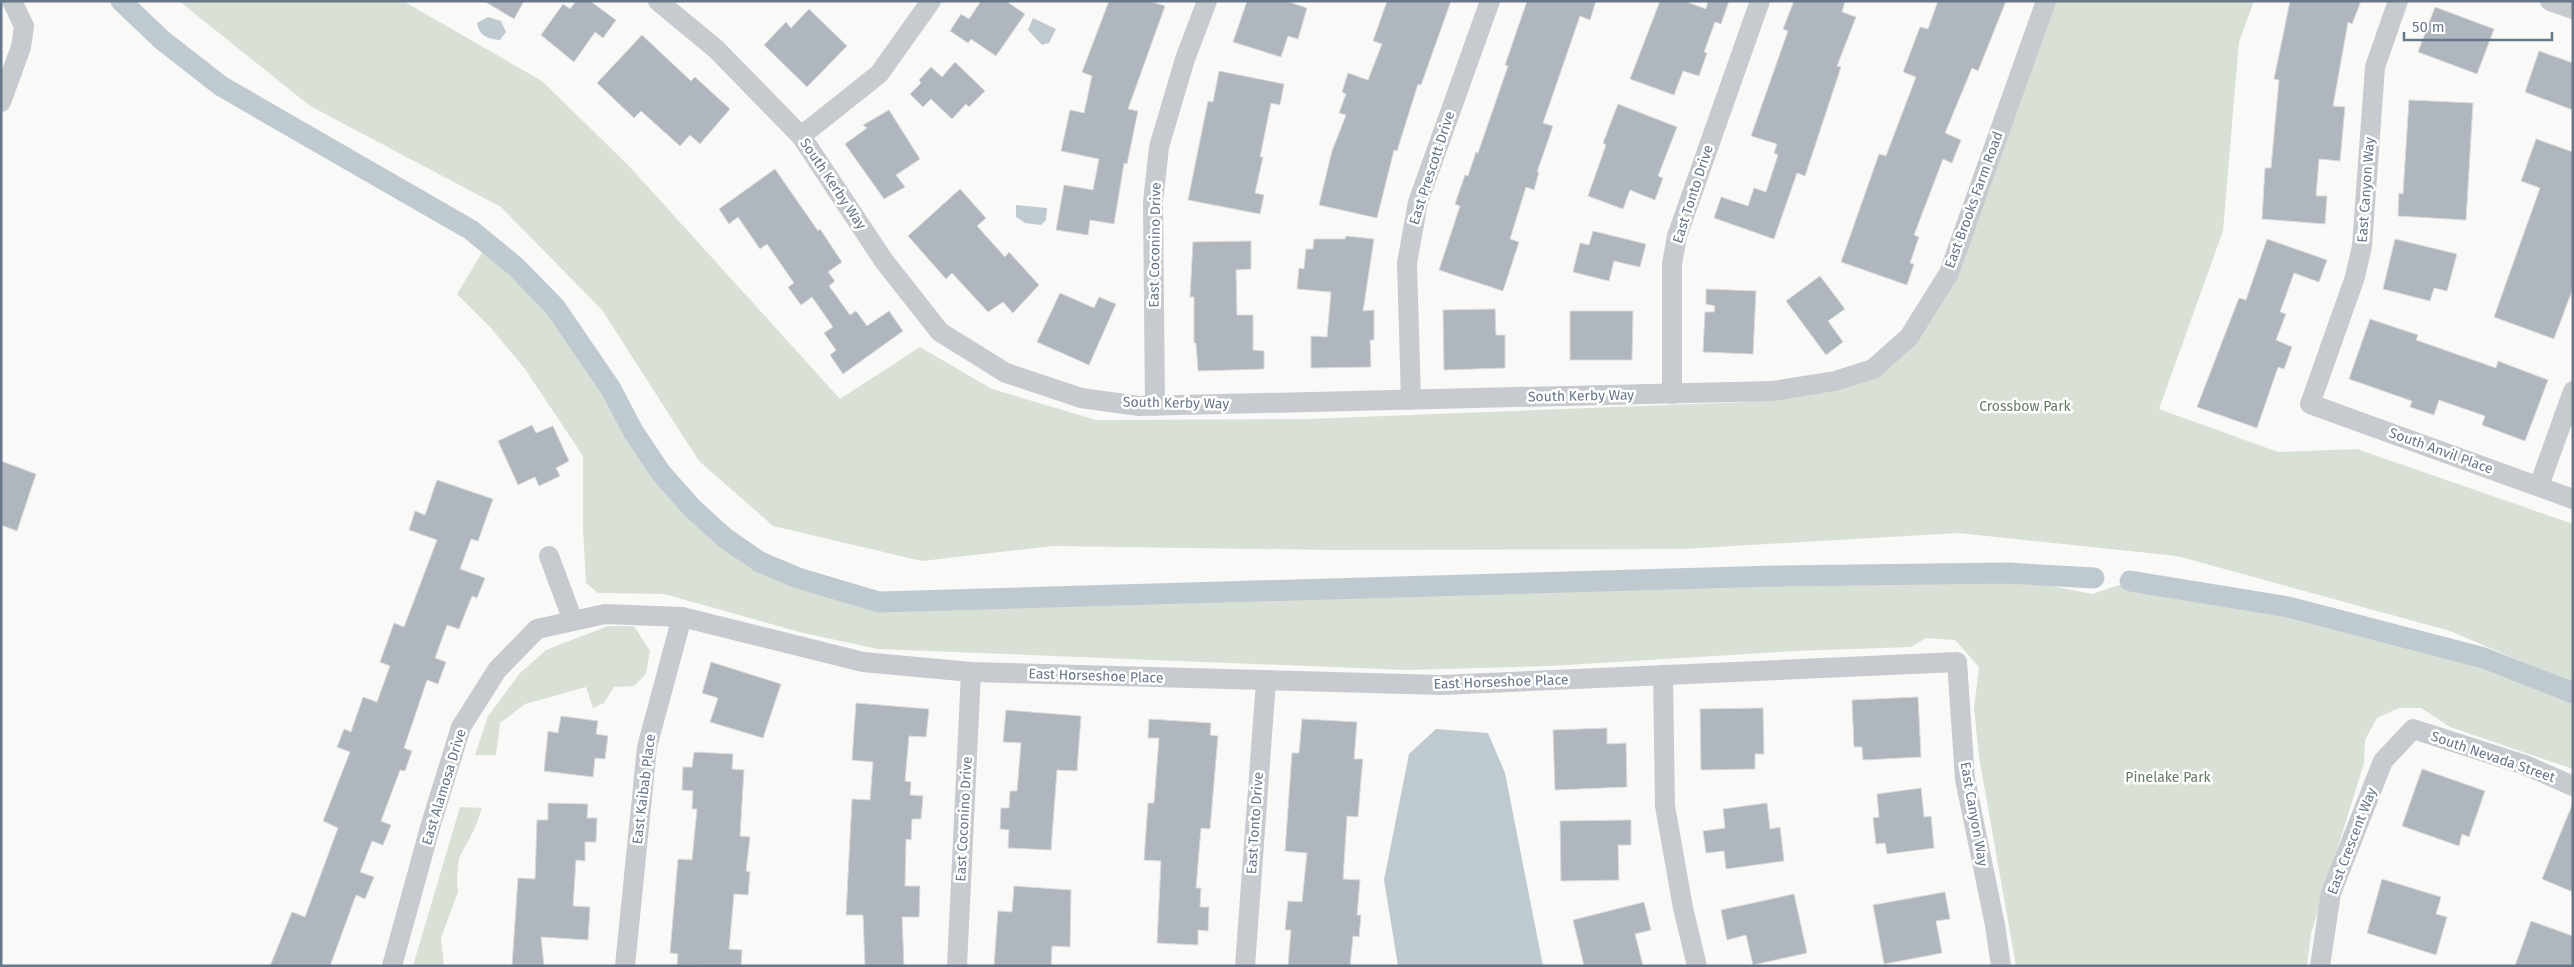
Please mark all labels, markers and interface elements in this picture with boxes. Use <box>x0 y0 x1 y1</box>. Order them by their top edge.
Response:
scale bar <box>2404 10 2552 42</box>
text: 50 m <box>2412 18 2445 36</box>
street label: East Prescott Drive <box>1406 109 1458 227</box>
street label: East Brooks Farm Road <box>1941 129 2007 271</box>
street label: South Kerby Way <box>796 135 870 233</box>
street label: East Canyon Way <box>2354 136 2378 243</box>
street label: East Tonto Drive <box>1669 143 1717 245</box>
street label: East Coconino Drive <box>1145 182 1165 308</box>
street label: South Kerby Way <box>1528 387 1634 405</box>
street label: South Kerby Way <box>1123 394 1229 412</box>
park label: Crossbow Park <box>1979 398 2072 415</box>
street label: South Anvil Place <box>2387 424 2495 478</box>
street label: East Horseshoe Place <box>1028 665 1164 687</box>
street label: East Horseshoe Place <box>1433 671 1569 693</box>
street label: East Alamosa Drive <box>418 727 470 847</box>
street label: South Nevada Street <box>2429 728 2558 787</box>
street label: East Kaibab Place <box>629 733 659 845</box>
street label: East Coconino Drive <box>952 756 976 882</box>
street label: East Canyon Way <box>1956 760 1992 868</box>
park label: Pinelake Park <box>2125 769 2212 786</box>
street label: East Tonto Drive <box>1243 771 1267 875</box>
street label: East Crescent Way <box>2324 785 2380 897</box>

